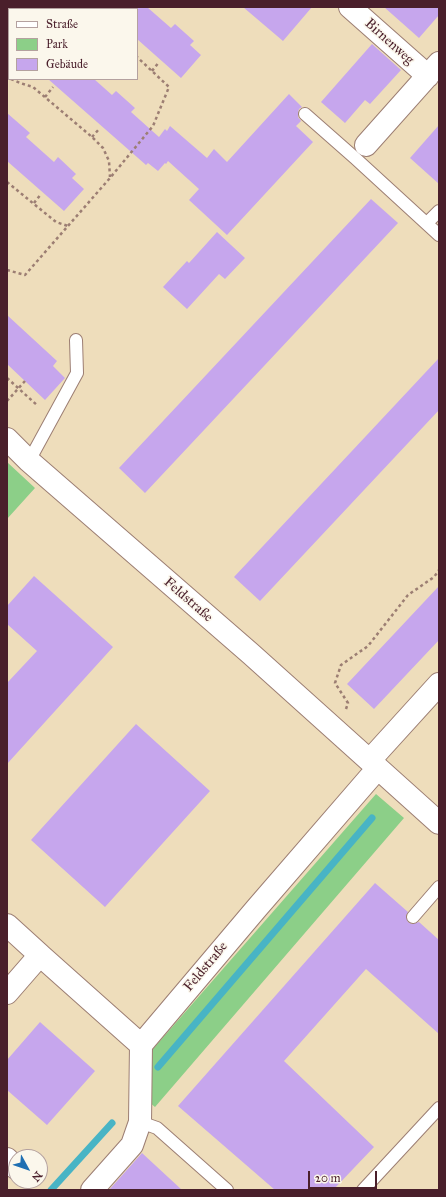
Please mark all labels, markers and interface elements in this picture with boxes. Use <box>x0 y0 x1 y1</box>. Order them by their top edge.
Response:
legend <box>8 8 138 80</box>
street label: Birnenweg <box>361 16 417 68</box>
text: Straße <box>46 17 78 31</box>
text: Park <box>46 37 68 51</box>
text: Gebäude <box>46 57 88 71</box>
street label: Feldstraße <box>160 574 216 626</box>
street label: Feldstraße <box>180 939 232 995</box>
north arrow <box>8 1149 48 1189</box>
scale bar <box>310 1163 379 1189</box>
text: N <box>29 1169 45 1184</box>
text: 20 m <box>315 1171 341 1185</box>

